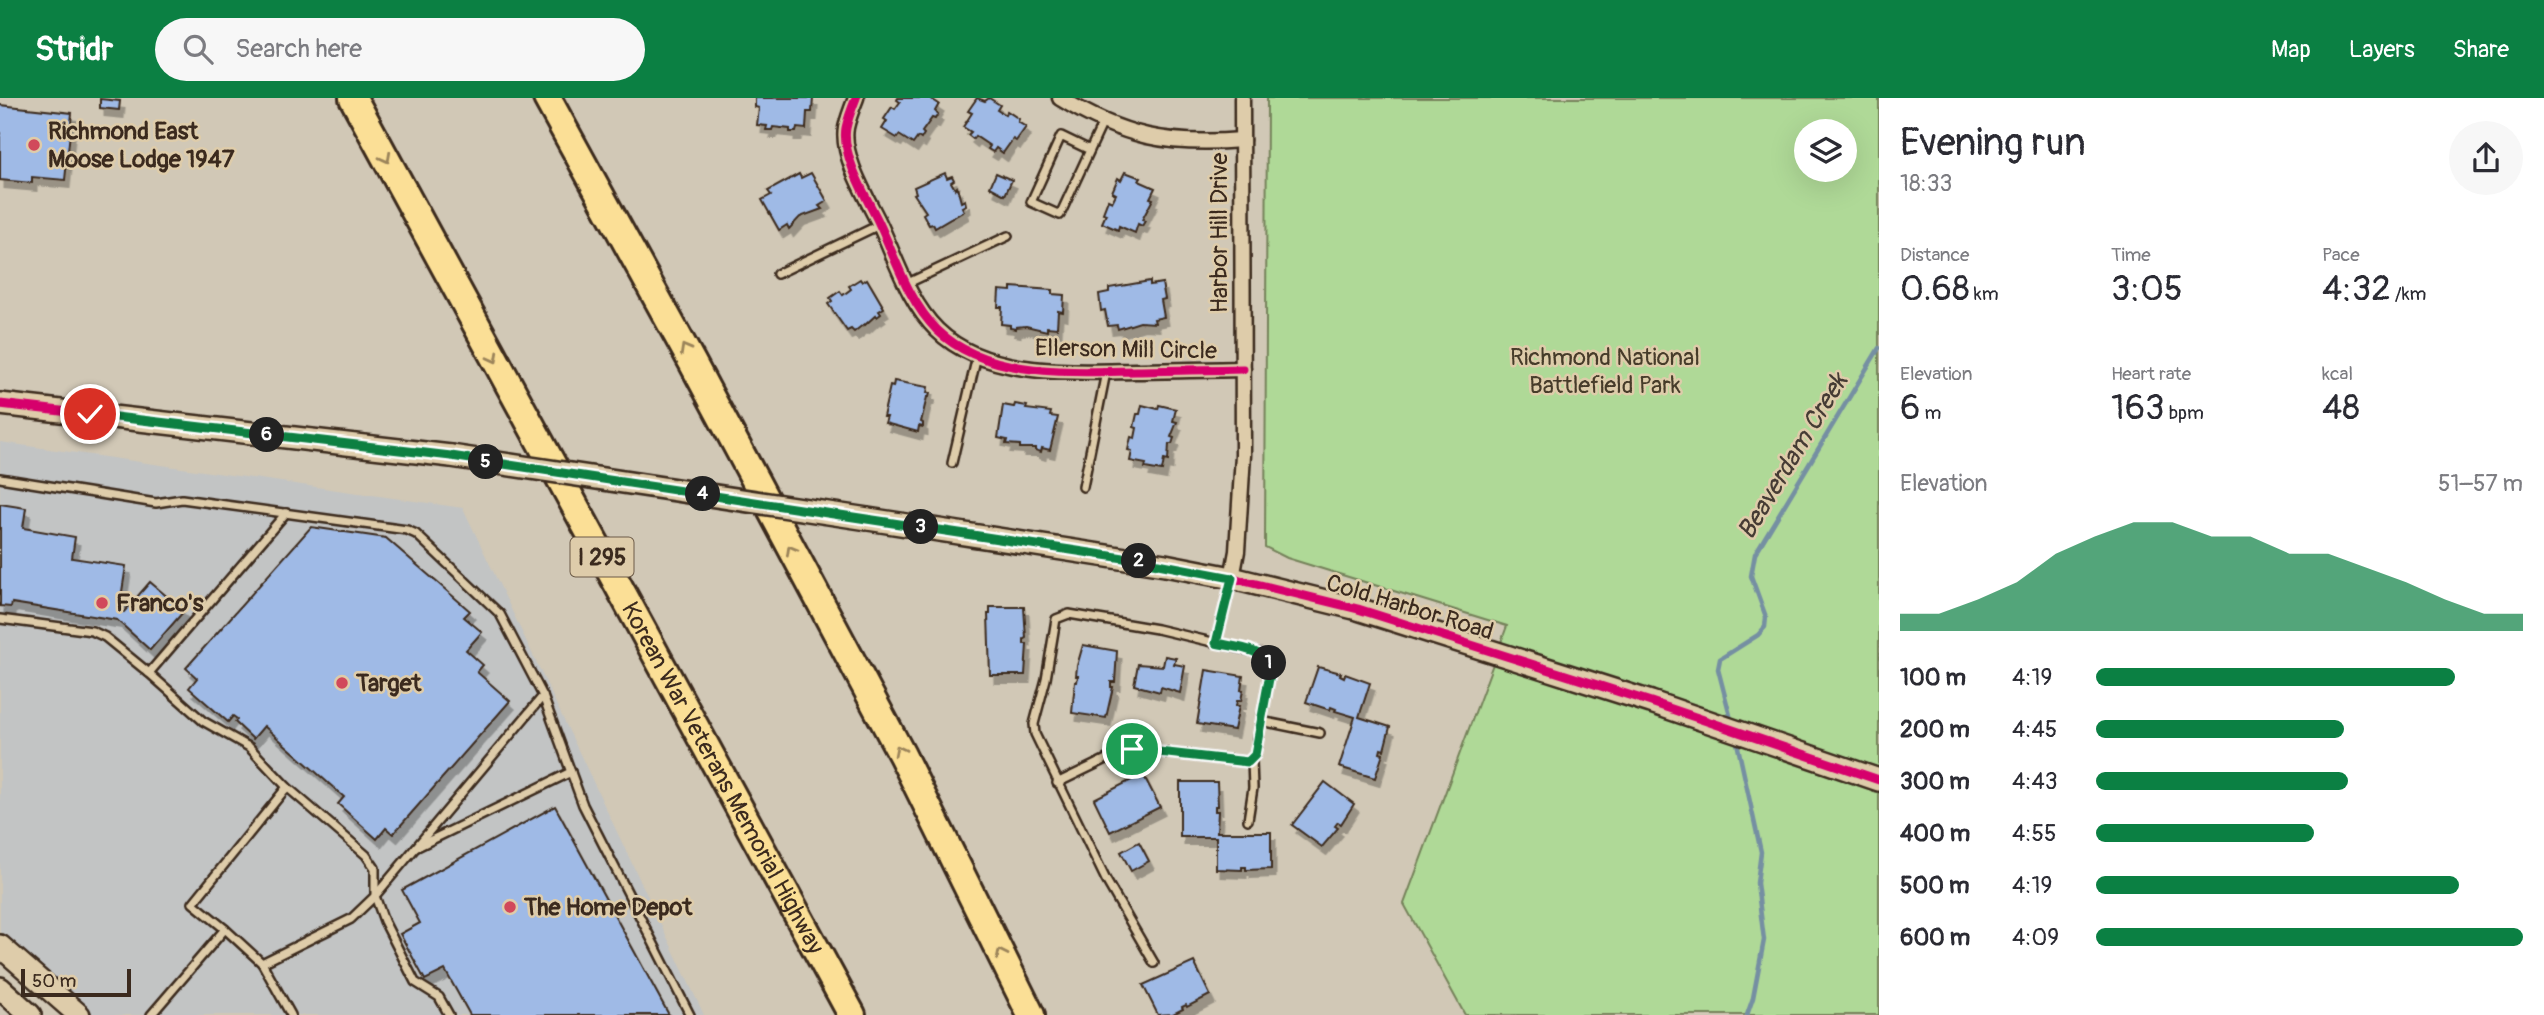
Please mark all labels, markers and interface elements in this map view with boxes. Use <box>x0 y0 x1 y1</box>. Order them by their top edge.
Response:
search box <box>155 18 645 81</box>
text: Stridr <box>35 29 113 70</box>
icon: search <box>179 30 217 68</box>
text: Search here <box>235 33 362 65</box>
text: Map <box>2271 35 2311 64</box>
text: Layers <box>2349 35 2415 64</box>
text: Share <box>2453 35 2509 64</box>
place label: Richmond East Moose Lodge 1947 <box>48 117 235 174</box>
map controls <box>1794 119 1857 182</box>
button: layers <box>1794 119 1857 182</box>
text: Evening run <box>1900 119 2086 167</box>
button: share <box>2449 121 2523 195</box>
marker: Richmond East Moose Lodge 1947 <box>26 137 42 153</box>
one-way arrow <box>378 151 391 163</box>
street label: Harbor Hill Drive <box>1205 152 1234 313</box>
text: 18:33 <box>1900 169 1952 198</box>
text: Distance <box>1900 243 1969 267</box>
text: Time <box>2111 243 2151 267</box>
text: Pace <box>2322 243 2360 267</box>
text: 0.68 <box>1900 267 1970 311</box>
text: 3:05 <box>2111 267 2183 311</box>
text: 4:32 <box>2322 267 2391 311</box>
text: km <box>1970 282 1999 306</box>
text: /km <box>2391 282 2427 306</box>
street label: Ellerson Mill Circle <box>1035 333 1217 366</box>
park label: Richmond National Battlefield Park <box>1510 343 1700 400</box>
one-way arrow <box>679 344 693 356</box>
one-way arrow <box>486 351 499 363</box>
text: Elevation <box>1900 362 1972 386</box>
text: Heart rate <box>2111 362 2191 386</box>
text: kcal <box>2322 362 2353 386</box>
water label: Beaverdam Creek <box>1731 366 1856 545</box>
pin <box>60 384 120 444</box>
text: 6 <box>1900 386 1920 430</box>
text: 163 <box>2111 386 2165 430</box>
text: 48 <box>2322 386 2360 430</box>
icon: check <box>71 395 109 433</box>
text: m <box>1920 401 1941 425</box>
text: bpm <box>2165 401 2204 425</box>
pin: 6 <box>250 418 284 452</box>
text: 6 <box>261 422 272 446</box>
pin: 5 <box>468 444 504 480</box>
text: 5 <box>480 449 491 473</box>
text: Elevation <box>1900 469 1988 498</box>
text: 51–57 m <box>2438 469 2523 498</box>
pin: 4 <box>686 476 720 512</box>
text: 4 <box>697 481 708 505</box>
pin: 3 <box>904 510 939 544</box>
text: 3 <box>915 514 926 538</box>
road number: I 295 <box>570 538 634 576</box>
pin: 2 <box>1122 544 1156 578</box>
one-way arrow <box>786 545 799 558</box>
text: 2 <box>1133 548 1144 572</box>
street label: Cold Harbor Road <box>1323 568 1497 647</box>
place label: Franco's <box>116 589 204 618</box>
marker: Franco's <box>94 595 110 611</box>
street label: Korean War Veterans Memorial Highway <box>615 597 830 959</box>
pin: 1 <box>1252 646 1286 680</box>
text: 1 <box>1265 650 1272 674</box>
text: 100 m <box>1900 663 1966 692</box>
text: 4:19 <box>2012 663 2052 692</box>
place label: Target <box>355 669 423 698</box>
marker: Target <box>334 675 350 691</box>
text: 200 m <box>1900 715 1970 744</box>
text: 4:45 <box>2012 715 2057 744</box>
pin <box>1102 719 1162 779</box>
icon: arrive <box>1113 730 1151 768</box>
one-way arrow <box>894 745 907 757</box>
text: 300 m <box>1900 767 1970 796</box>
text: 4:43 <box>2012 767 2058 796</box>
text: 400 m <box>1900 819 1970 848</box>
text: 4:55 <box>2012 819 2056 848</box>
text: 500 m <box>1900 871 1969 900</box>
text: 4:19 <box>2012 871 2052 900</box>
place label: The Home Depot <box>523 893 693 922</box>
marker: The Home Depot <box>502 899 518 915</box>
text: 600 m <box>1900 923 1970 952</box>
text: 4:09 <box>2012 923 2059 952</box>
one-way arrow <box>995 949 1009 961</box>
scale bar <box>21 966 131 998</box>
text: 50 m <box>32 969 76 993</box>

